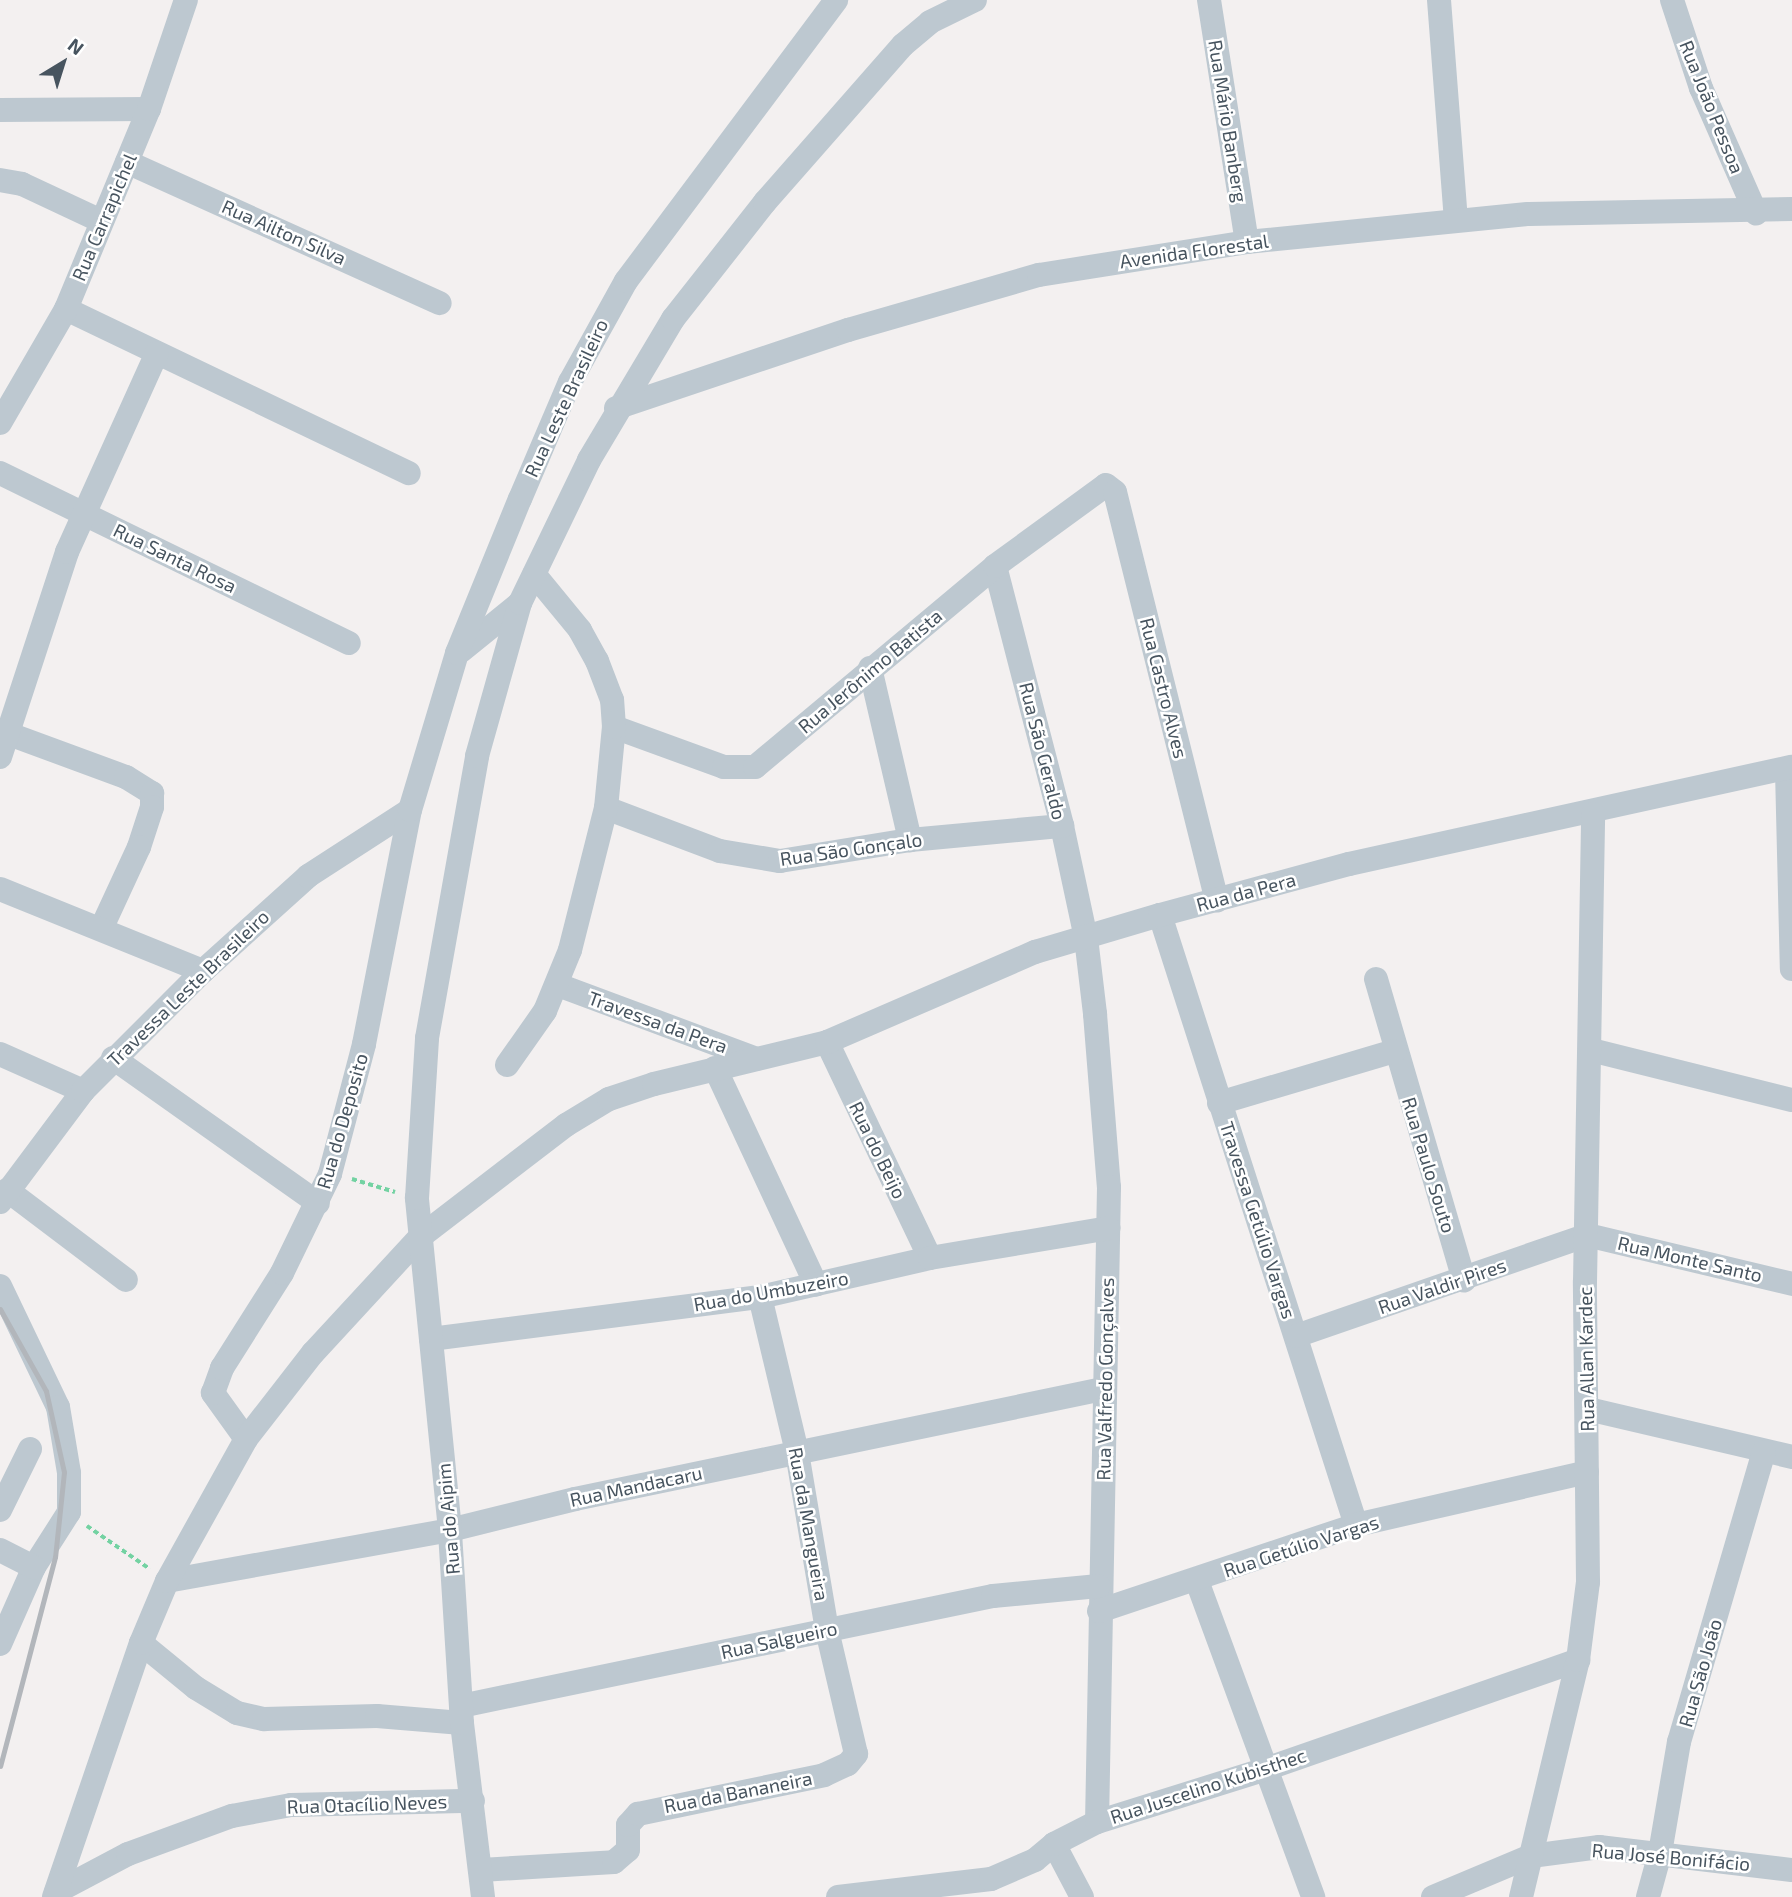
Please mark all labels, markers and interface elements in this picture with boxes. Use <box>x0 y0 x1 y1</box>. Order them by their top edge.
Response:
north arrow <box>28 28 98 98</box>
text: N <box>64 33 89 59</box>
street label: Rua João Pessoa <box>1675 37 1749 177</box>
street label: Rua Mário Banberg <box>1204 38 1252 204</box>
street label: Rua Carrapichel <box>67 150 141 284</box>
street label: Rua Ailton Silva <box>218 194 350 270</box>
street label: Avenida Florestal <box>1118 229 1270 273</box>
street label: Rua Leste Brasileiro <box>519 316 613 480</box>
street label: Rua Santa Rosa <box>110 518 240 598</box>
street label: Rua Jerônimo Batista <box>793 604 947 738</box>
street label: Rua Castro Alves <box>1135 615 1193 761</box>
street label: Rua São Geraldo <box>1015 680 1071 822</box>
street label: Rua São Gonçalo <box>778 828 924 870</box>
street label: Rua da Pera <box>1194 868 1298 916</box>
street label: Travessa Leste Brasileiro <box>103 905 273 1071</box>
street label: Travessa da Pera <box>585 986 731 1058</box>
street label: Rua do Deposito <box>312 1050 372 1192</box>
street label: Rua Paulo Souto <box>1398 1094 1460 1236</box>
street label: Rua do Beijo <box>845 1098 911 1202</box>
street label: Travessa Getúlio Vargas <box>1215 1118 1301 1322</box>
street label: Rua Monte Santo <box>1616 1231 1764 1287</box>
street label: Rua Valdir Pires <box>1374 1253 1510 1319</box>
street label: Rua do Umbuzeiro <box>692 1266 850 1316</box>
street label: Rua Valfredo Gonçalves <box>1092 1277 1118 1481</box>
street label: Rua Allan Kardec <box>1573 1286 1599 1432</box>
street label: Rua da Mangueira <box>784 1446 834 1602</box>
street label: Rua Mandacaru <box>568 1461 704 1511</box>
street label: Rua do Aipim <box>432 1462 464 1576</box>
street label: Rua Getúlio Vargas <box>1220 1510 1382 1582</box>
street label: Rua São João <box>1674 1616 1726 1730</box>
street label: Rua Salgueiro <box>719 1617 839 1663</box>
street label: Rua Juscelino Kubisthec <box>1107 1743 1309 1829</box>
street label: Rua da Bananeira <box>662 1766 814 1818</box>
street label: Rua Otacílio Neves <box>286 1790 448 1818</box>
street label: Rua José Bonifácio <box>1591 1839 1751 1875</box>

